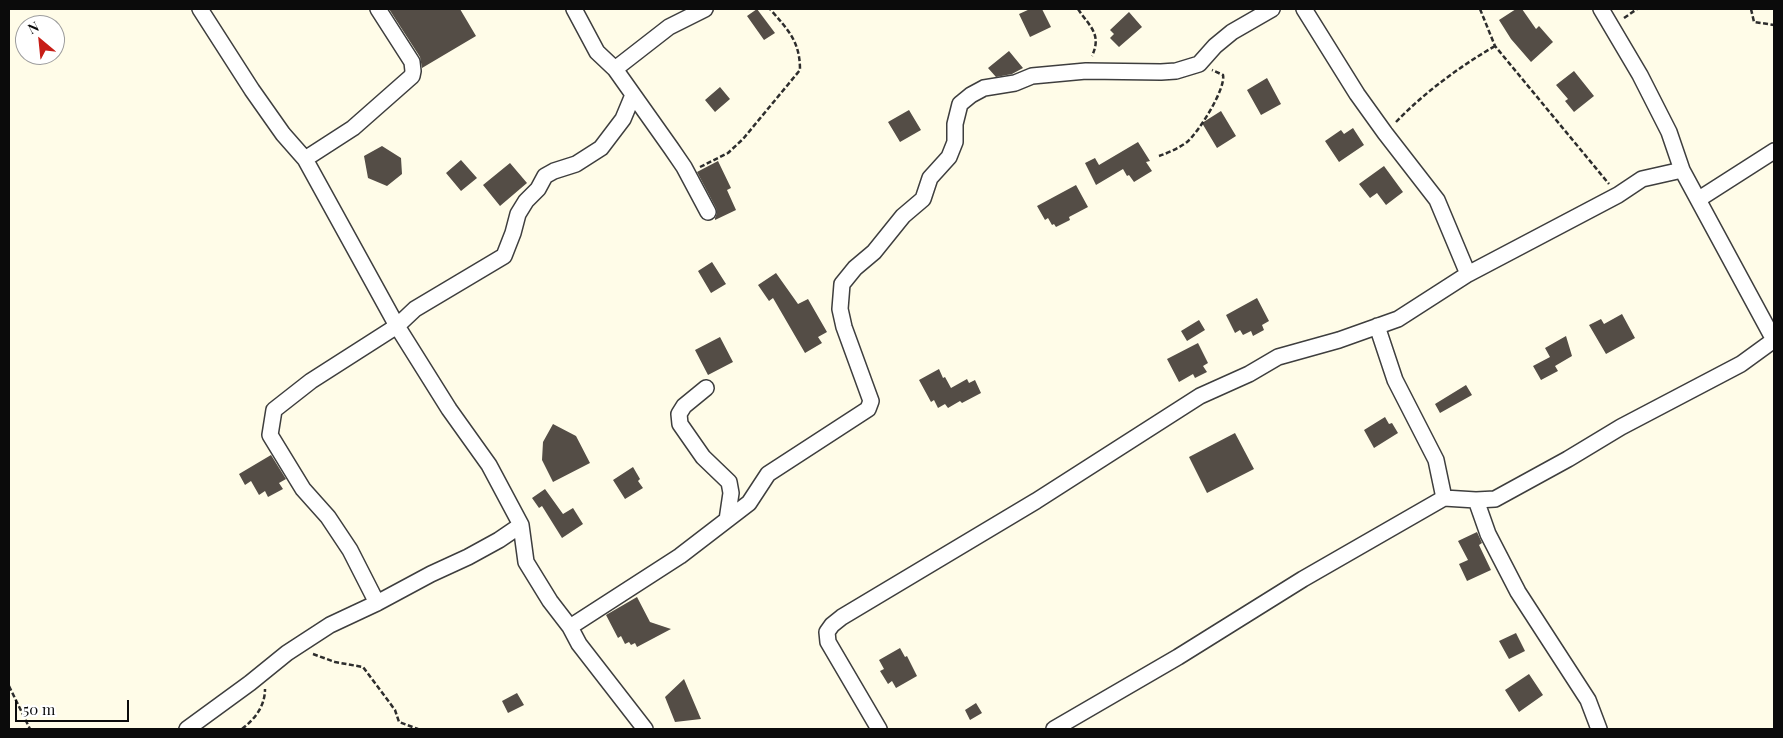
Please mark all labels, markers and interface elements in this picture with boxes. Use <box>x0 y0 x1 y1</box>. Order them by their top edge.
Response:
north arrow <box>15 15 65 65</box>
text: N <box>24 16 42 38</box>
scale bar <box>18 690 131 722</box>
text: 50 m <box>23 699 55 719</box>

